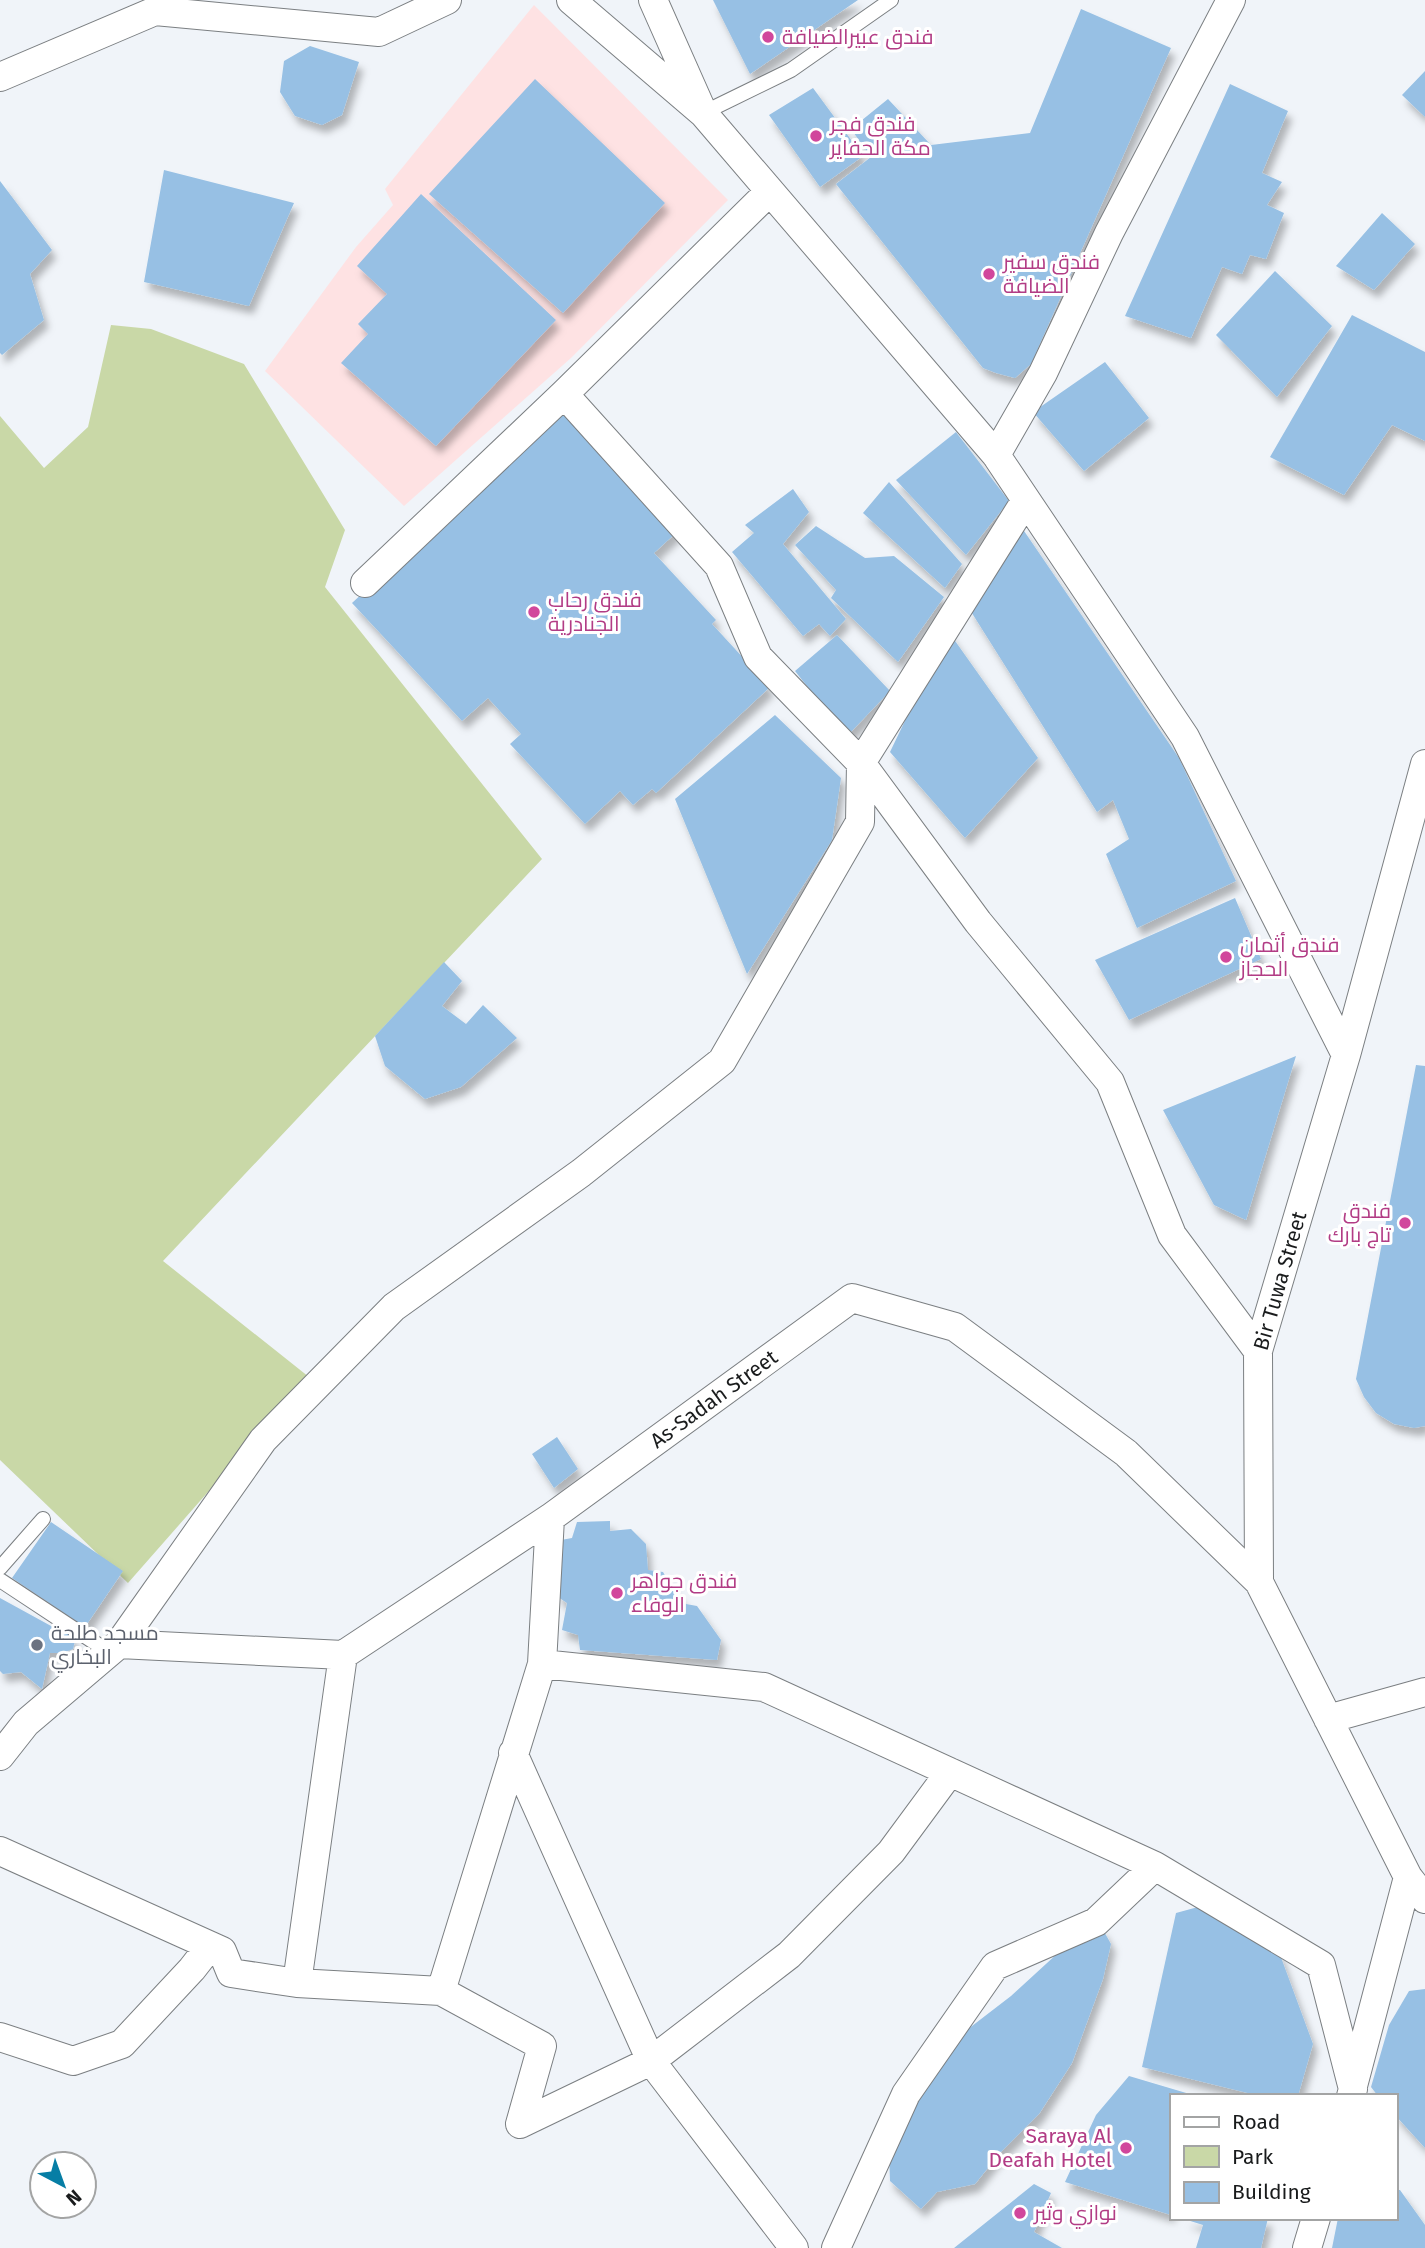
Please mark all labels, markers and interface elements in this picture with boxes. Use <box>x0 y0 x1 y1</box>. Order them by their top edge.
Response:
place label: فندق عبيرالضيافة <box>782 24 934 50</box>
marker: فندق عبيرالضيافة <box>760 29 776 45</box>
place label: فندق فجر مكة الحفاير <box>829 111 931 161</box>
marker: فندق فجر مكة الحفاير <box>808 128 824 144</box>
place label: فندق سفير الضيافة <box>1002 249 1100 299</box>
marker: فندق سفير الضيافة <box>981 266 997 282</box>
place label: فندق رحاب الجنادرية <box>548 587 642 637</box>
marker: فندق رحاب الجنادرية <box>526 604 542 620</box>
place label: فندق أثمان الحجاز <box>1239 932 1339 982</box>
marker: فندق أثمان الحجاز <box>1218 949 1234 965</box>
place label: فندق تاج بارك <box>1328 1198 1391 1249</box>
street label: Bir Tuwa Street <box>1248 1208 1312 1353</box>
marker: فندق تاج بارك <box>1397 1215 1413 1231</box>
street label: As-Sadah Street <box>645 1344 783 1454</box>
place label: فندق جواهر الوفاء <box>630 1568 737 1618</box>
marker: فندق جواهر الوفاء <box>609 1585 625 1601</box>
place label: مسجد طلحة البخاري <box>51 1620 159 1673</box>
marker: مسجد طلحة البخاري <box>29 1637 45 1653</box>
legend <box>1170 2094 1397 2220</box>
text: Road <box>1232 2109 1280 2135</box>
place label: Saraya Al Deafah Hotel <box>989 2123 1112 2173</box>
marker: Saraya Al Deafah Hotel <box>1118 2140 1134 2156</box>
text: Park <box>1232 2144 1274 2170</box>
north arrow <box>28 2150 98 2220</box>
text: Building <box>1232 2179 1311 2205</box>
text: N <box>62 2185 86 2210</box>
place label: نوازي وثير <box>1033 2200 1117 2229</box>
marker: نوازي وثير <box>1012 2205 1028 2221</box>

